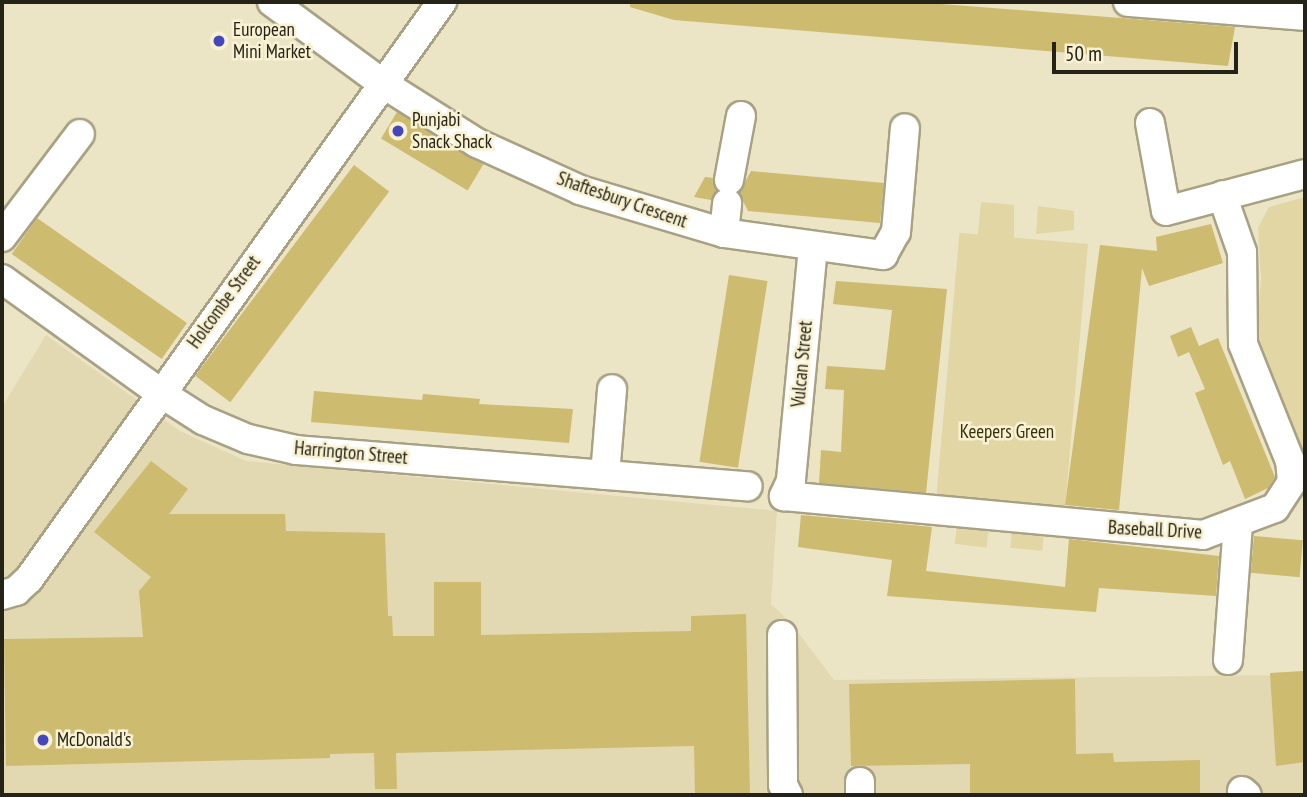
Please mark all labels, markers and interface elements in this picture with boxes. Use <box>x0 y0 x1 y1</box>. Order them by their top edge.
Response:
place label: European Mini Market <box>233 19 311 63</box>
scale bar <box>1055 28 1240 72</box>
marker: European Mini Market <box>211 33 227 49</box>
text: 50 m <box>1065 40 1102 67</box>
place label: Punjabi Snack Shack <box>412 109 492 153</box>
marker: Punjabi Snack Shack <box>390 123 406 139</box>
street label: Shaftesbury Crescent <box>554 167 690 233</box>
street label: Holcombe Street <box>183 251 265 353</box>
street label: Vulcan Street <box>787 320 817 408</box>
park label: Keepers Green <box>960 421 1054 443</box>
street label: Harrington Street <box>293 437 409 469</box>
street label: Baseball Drive <box>1107 516 1203 544</box>
place label: McDonald's <box>57 729 132 751</box>
marker: McDonald's <box>35 732 51 748</box>

